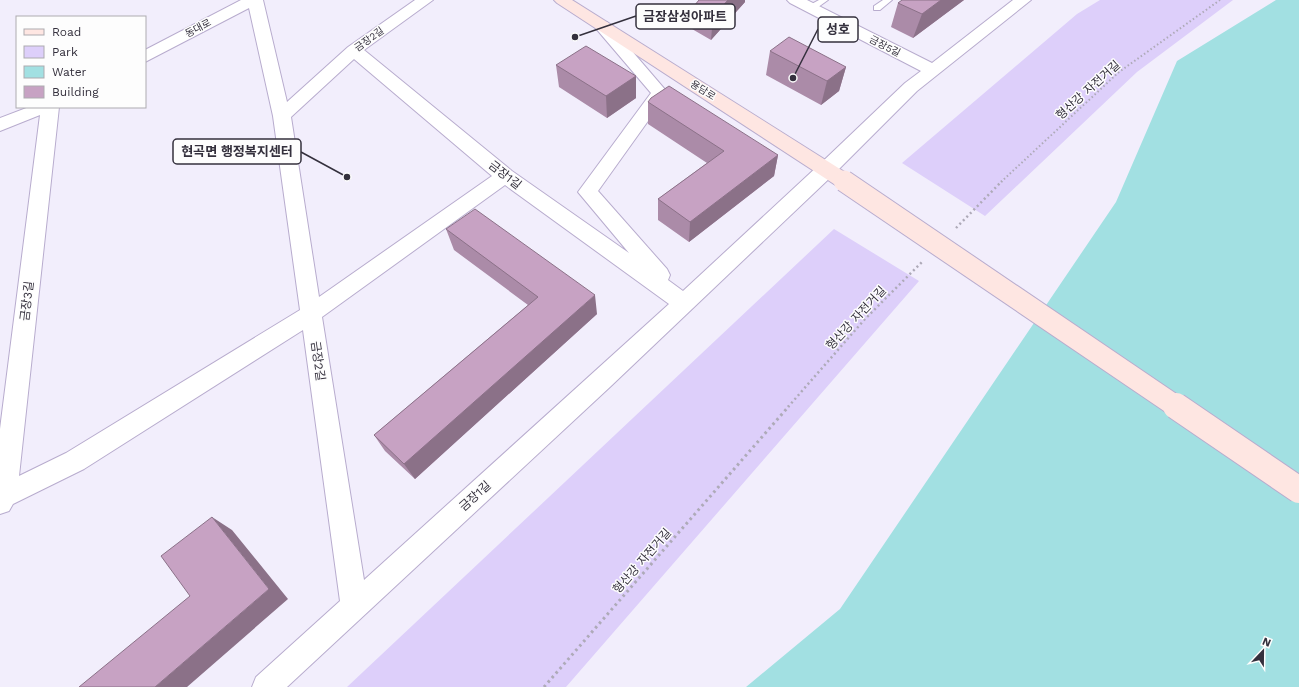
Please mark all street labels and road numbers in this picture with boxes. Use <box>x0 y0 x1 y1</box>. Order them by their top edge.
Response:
street label: 동대로 <box>183 17 213 39</box>
street label: 금장2길 <box>352 25 386 53</box>
street label: 금장5길 <box>868 34 902 58</box>
street label: 형산강 자전거길 <box>1053 58 1123 122</box>
street label: 용담로 <box>688 78 718 102</box>
street label: 금장1길 <box>486 158 524 192</box>
street label: 금장3길 <box>18 280 36 322</box>
street label: 형산강 자전거길 <box>823 283 889 353</box>
street label: 금장2길 <box>308 340 328 382</box>
street label: 금장1길 <box>456 478 494 514</box>
street label: 형산강 자전거길 <box>610 526 674 596</box>

